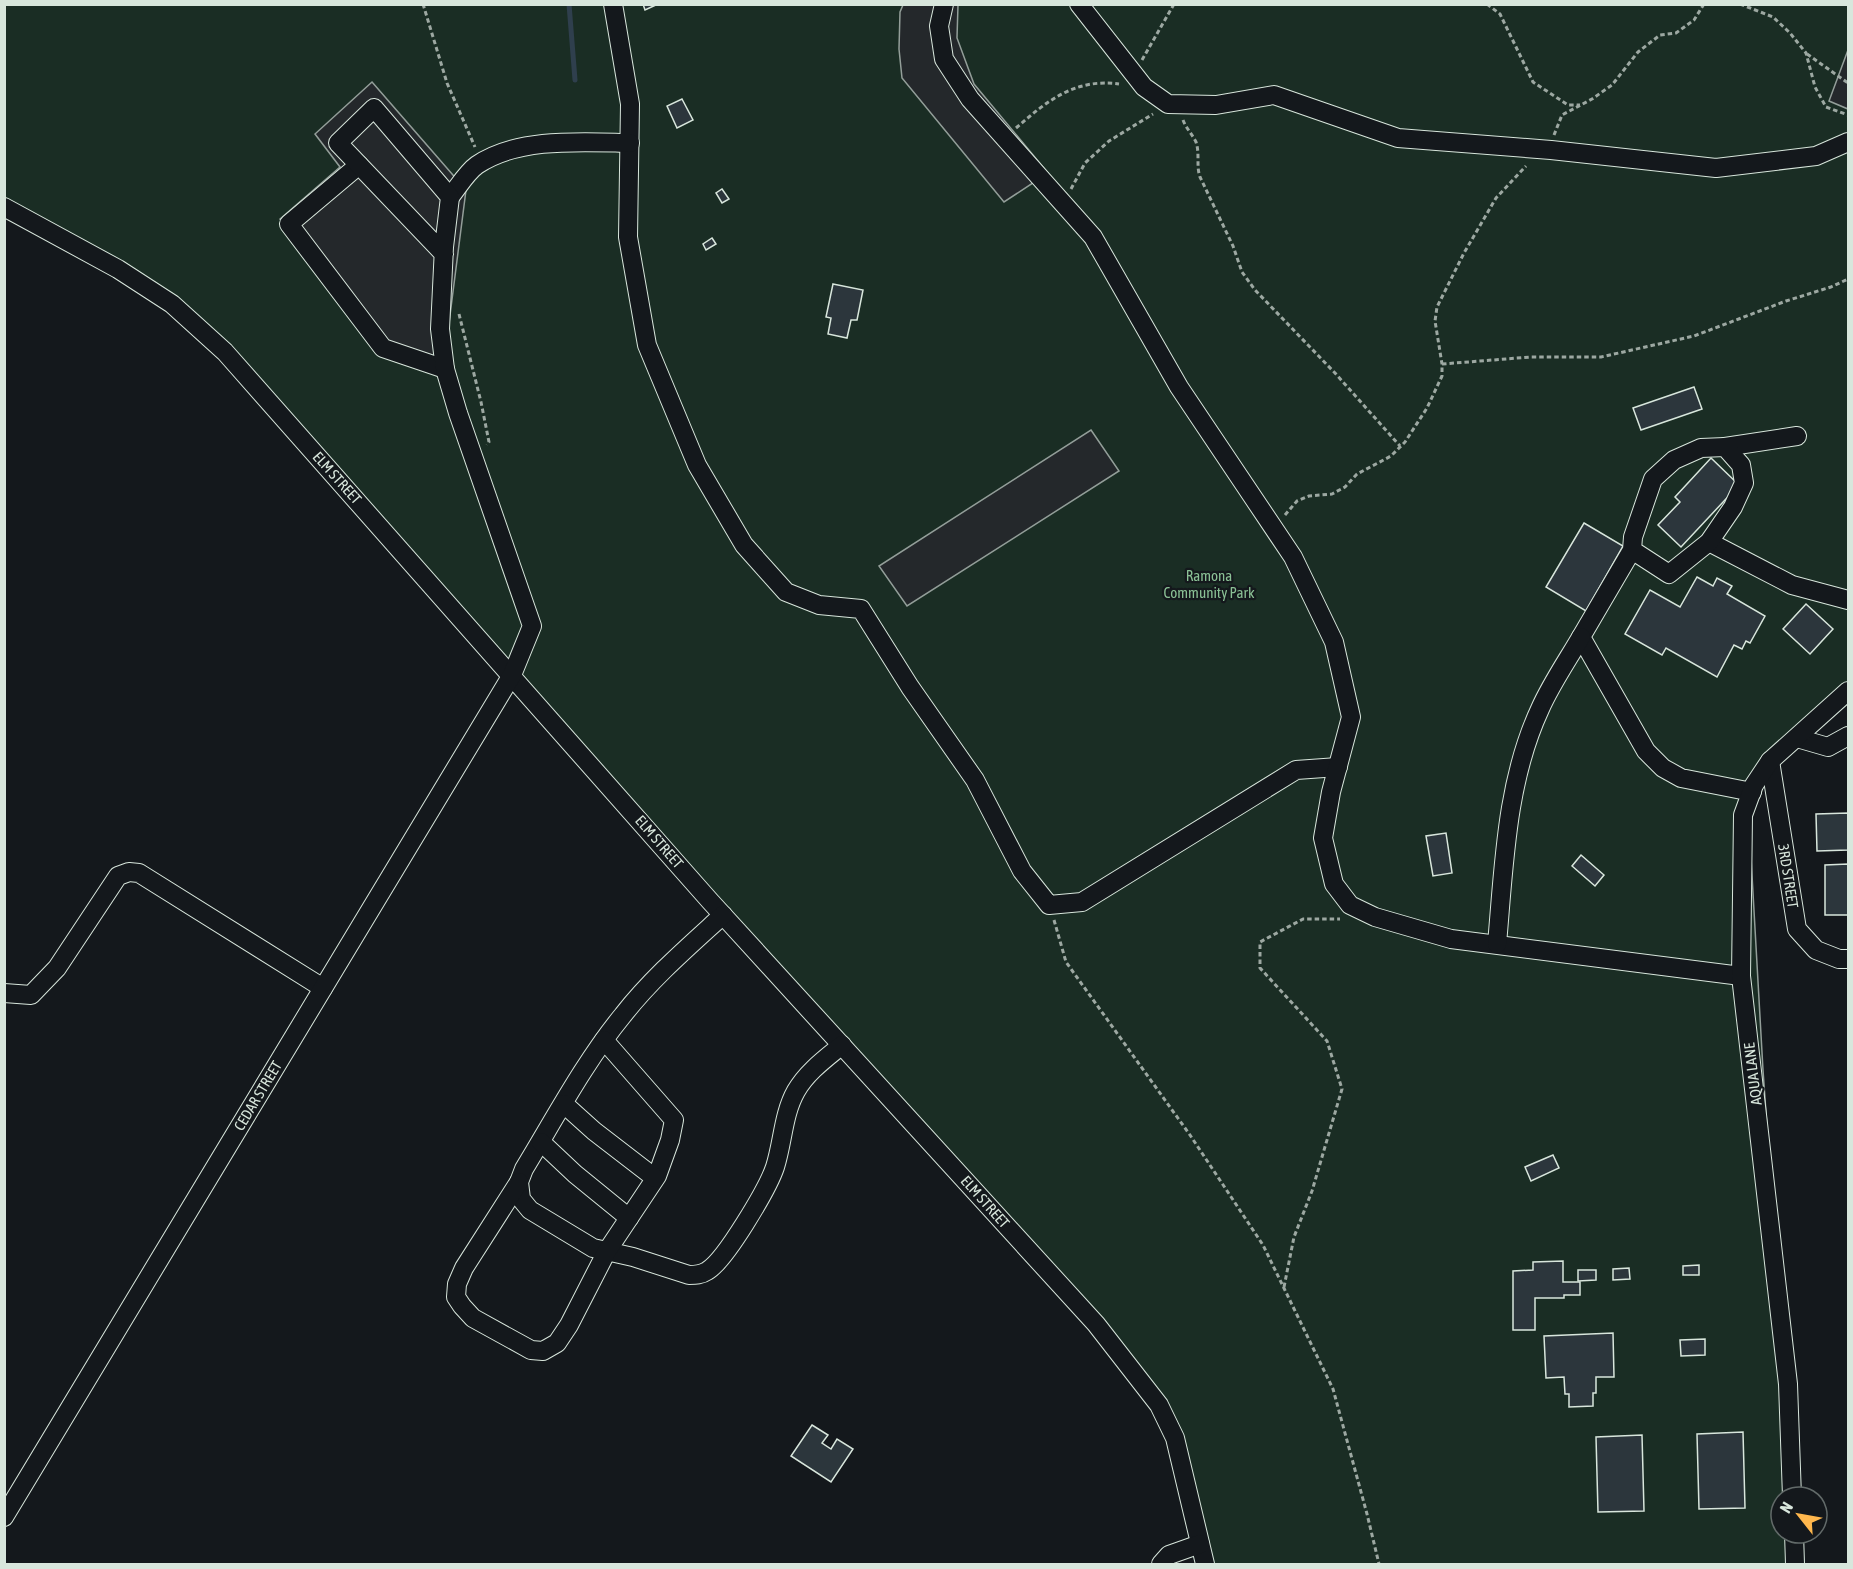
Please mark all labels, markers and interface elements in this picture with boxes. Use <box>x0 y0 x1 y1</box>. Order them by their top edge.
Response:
street label: ELM STREET <box>310 448 365 507</box>
park label: Ramona Community Park <box>1164 567 1255 601</box>
street label: ELM STREET <box>632 812 687 872</box>
street label: 3RD STREET <box>1775 843 1802 910</box>
street label: AQUA LANE <box>1740 1041 1765 1106</box>
street label: CEDAR STREET <box>230 1057 285 1134</box>
street label: ELM STREET <box>958 1172 1013 1231</box>
north arrow <box>1769 1485 1829 1545</box>
text: N <box>1776 1499 1796 1516</box>

